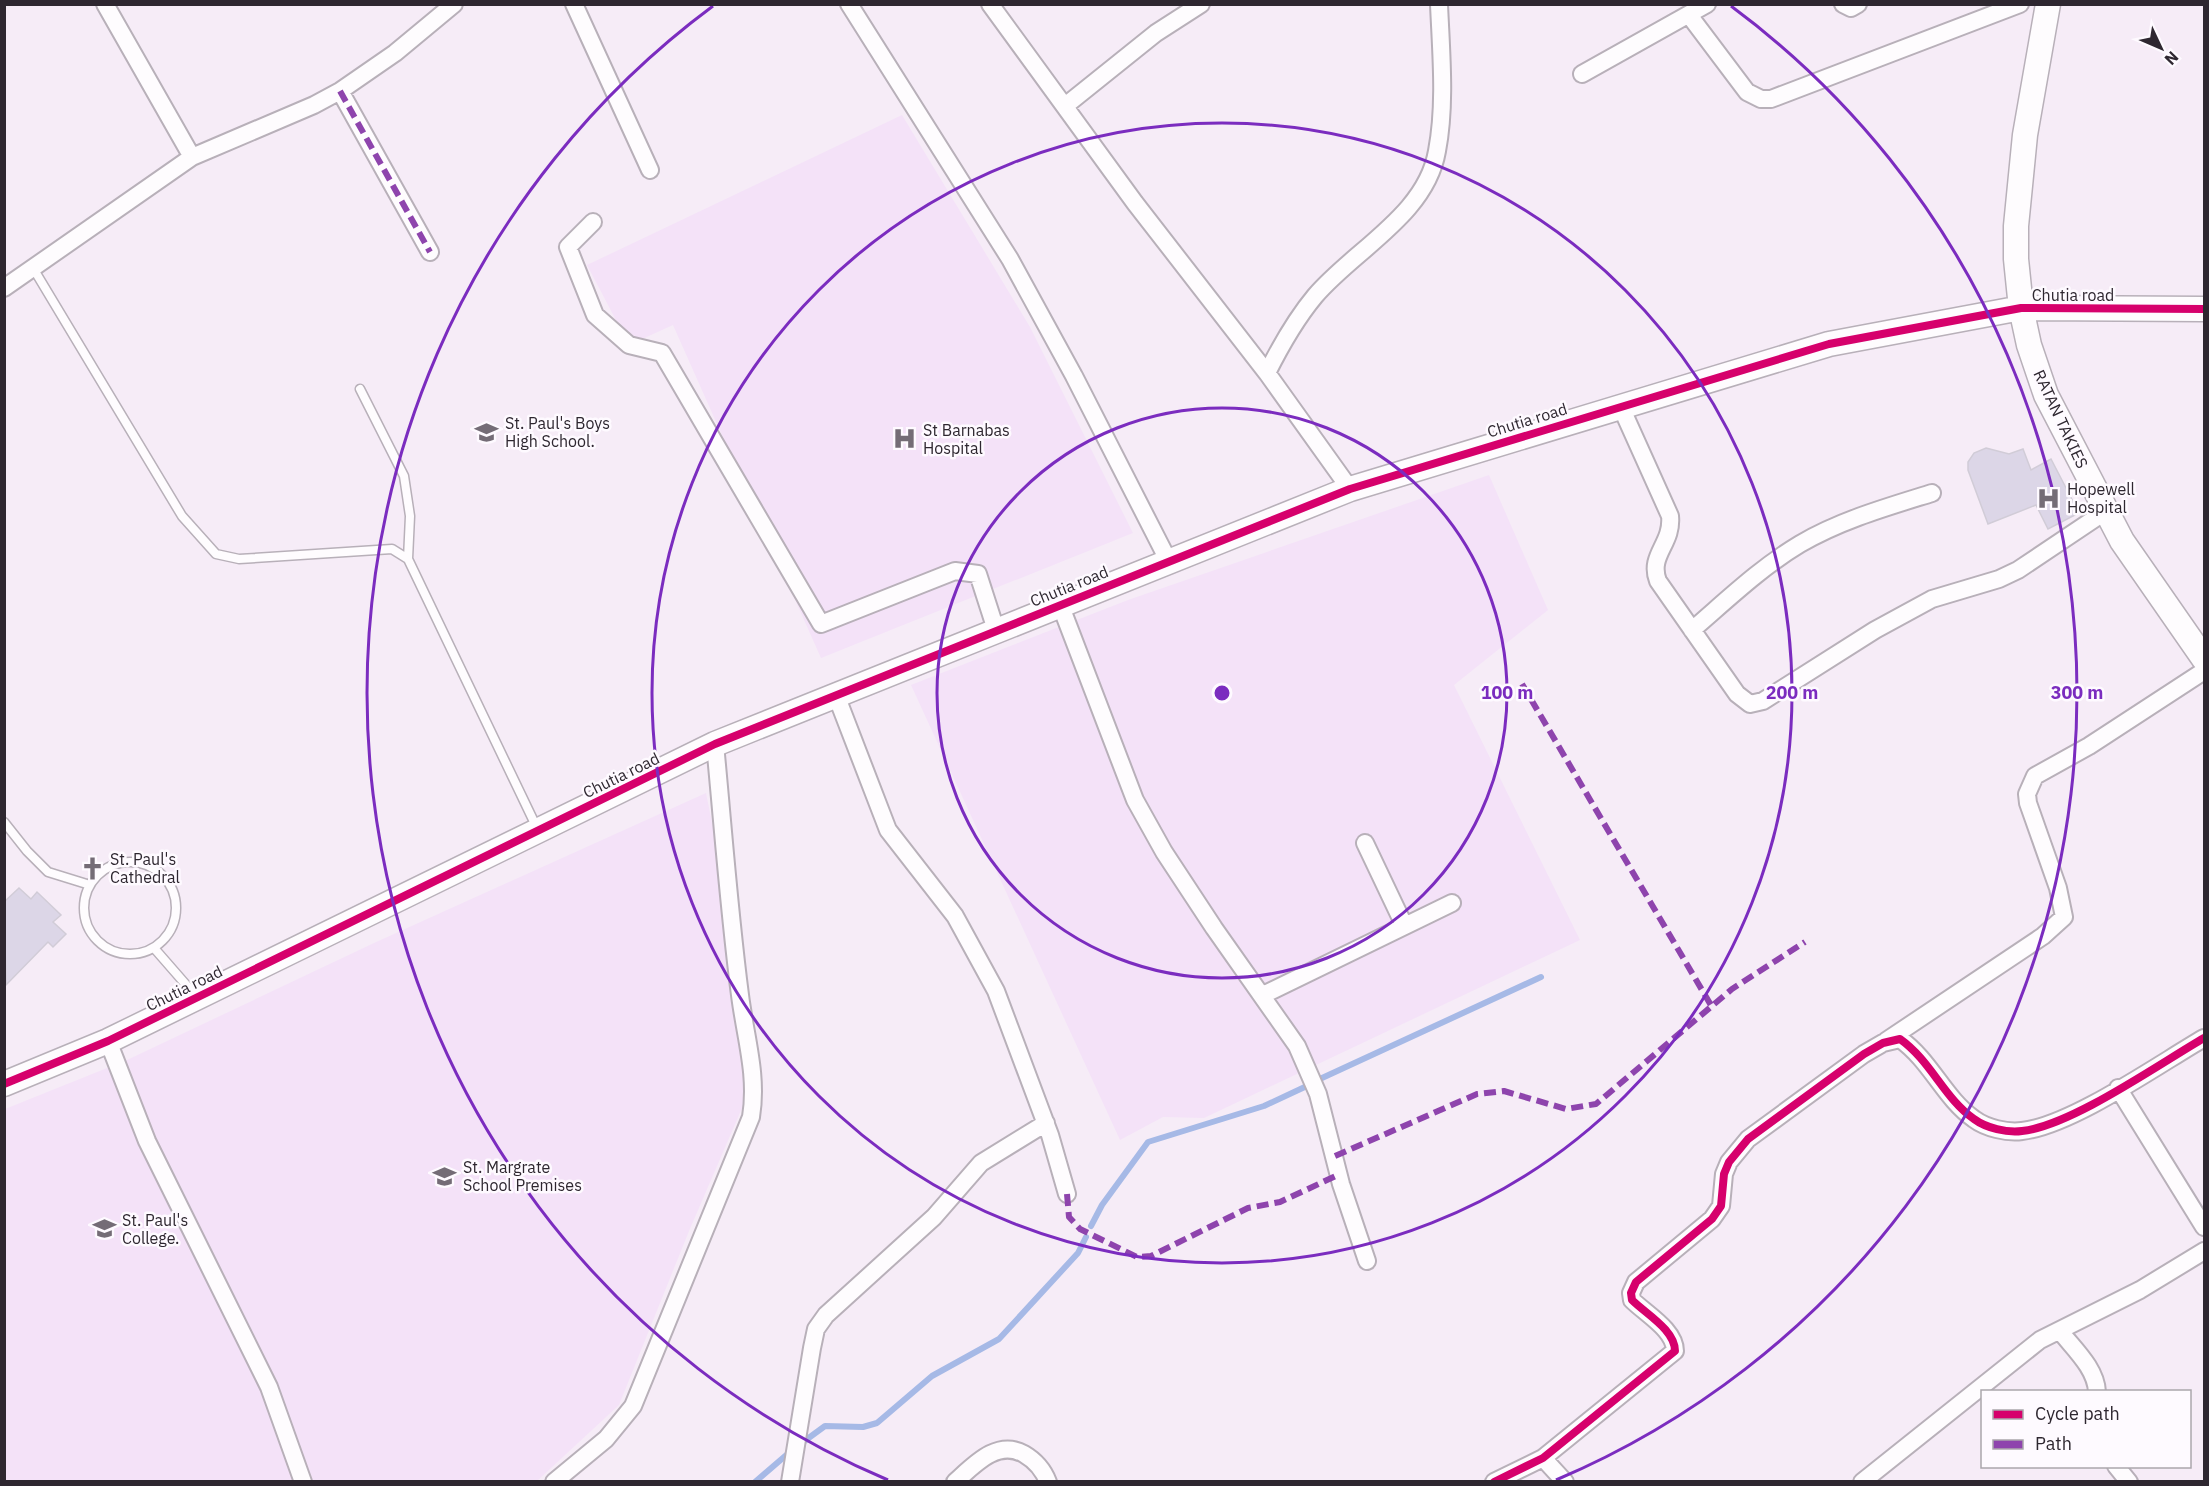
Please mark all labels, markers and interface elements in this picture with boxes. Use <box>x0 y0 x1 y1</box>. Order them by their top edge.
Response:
north arrow <box>2131 18 2191 78</box>
text: N <box>2161 47 2183 70</box>
street label: Chutia road <box>2032 285 2114 305</box>
street label: RATAN TAKIES <box>2029 367 2093 471</box>
street label: Chutia road <box>1485 398 1569 442</box>
place label: St. Paul's Boys High School. <box>505 413 610 451</box>
school or university icon: St. Paul's Boys High School. <box>474 419 500 445</box>
place label: St Barnabas Hospital <box>923 420 1010 458</box>
hospital icon: St Barnabas Hospital <box>892 426 918 452</box>
place label: Hopewell Hospital <box>2067 479 2135 517</box>
hospital icon: Hopewell Hospital <box>2036 485 2062 511</box>
street label: Chutia road <box>1027 561 1111 611</box>
text: 100 m <box>1481 681 1533 704</box>
text: 200 m <box>1766 681 1818 704</box>
text: 300 m <box>2051 681 2103 704</box>
centre of rings <box>1212 683 1232 703</box>
street label: Chutia road <box>579 748 663 802</box>
place label: St. Paul's Cathedral <box>110 849 180 887</box>
church icon: St. Paul's Cathedral <box>79 855 105 881</box>
street label: Chutia road <box>142 961 226 1015</box>
place label: St. Margrate School Premises <box>463 1157 582 1195</box>
school or university icon: St. Margrate School Premises <box>432 1163 458 1189</box>
place label: St. Paul's College. <box>122 1210 188 1248</box>
school or university icon: St. Paul's College. <box>91 1216 117 1242</box>
legend <box>1981 1390 2191 1468</box>
text: Cycle path <box>2035 1402 2120 1425</box>
text: Path <box>2035 1432 2072 1455</box>

